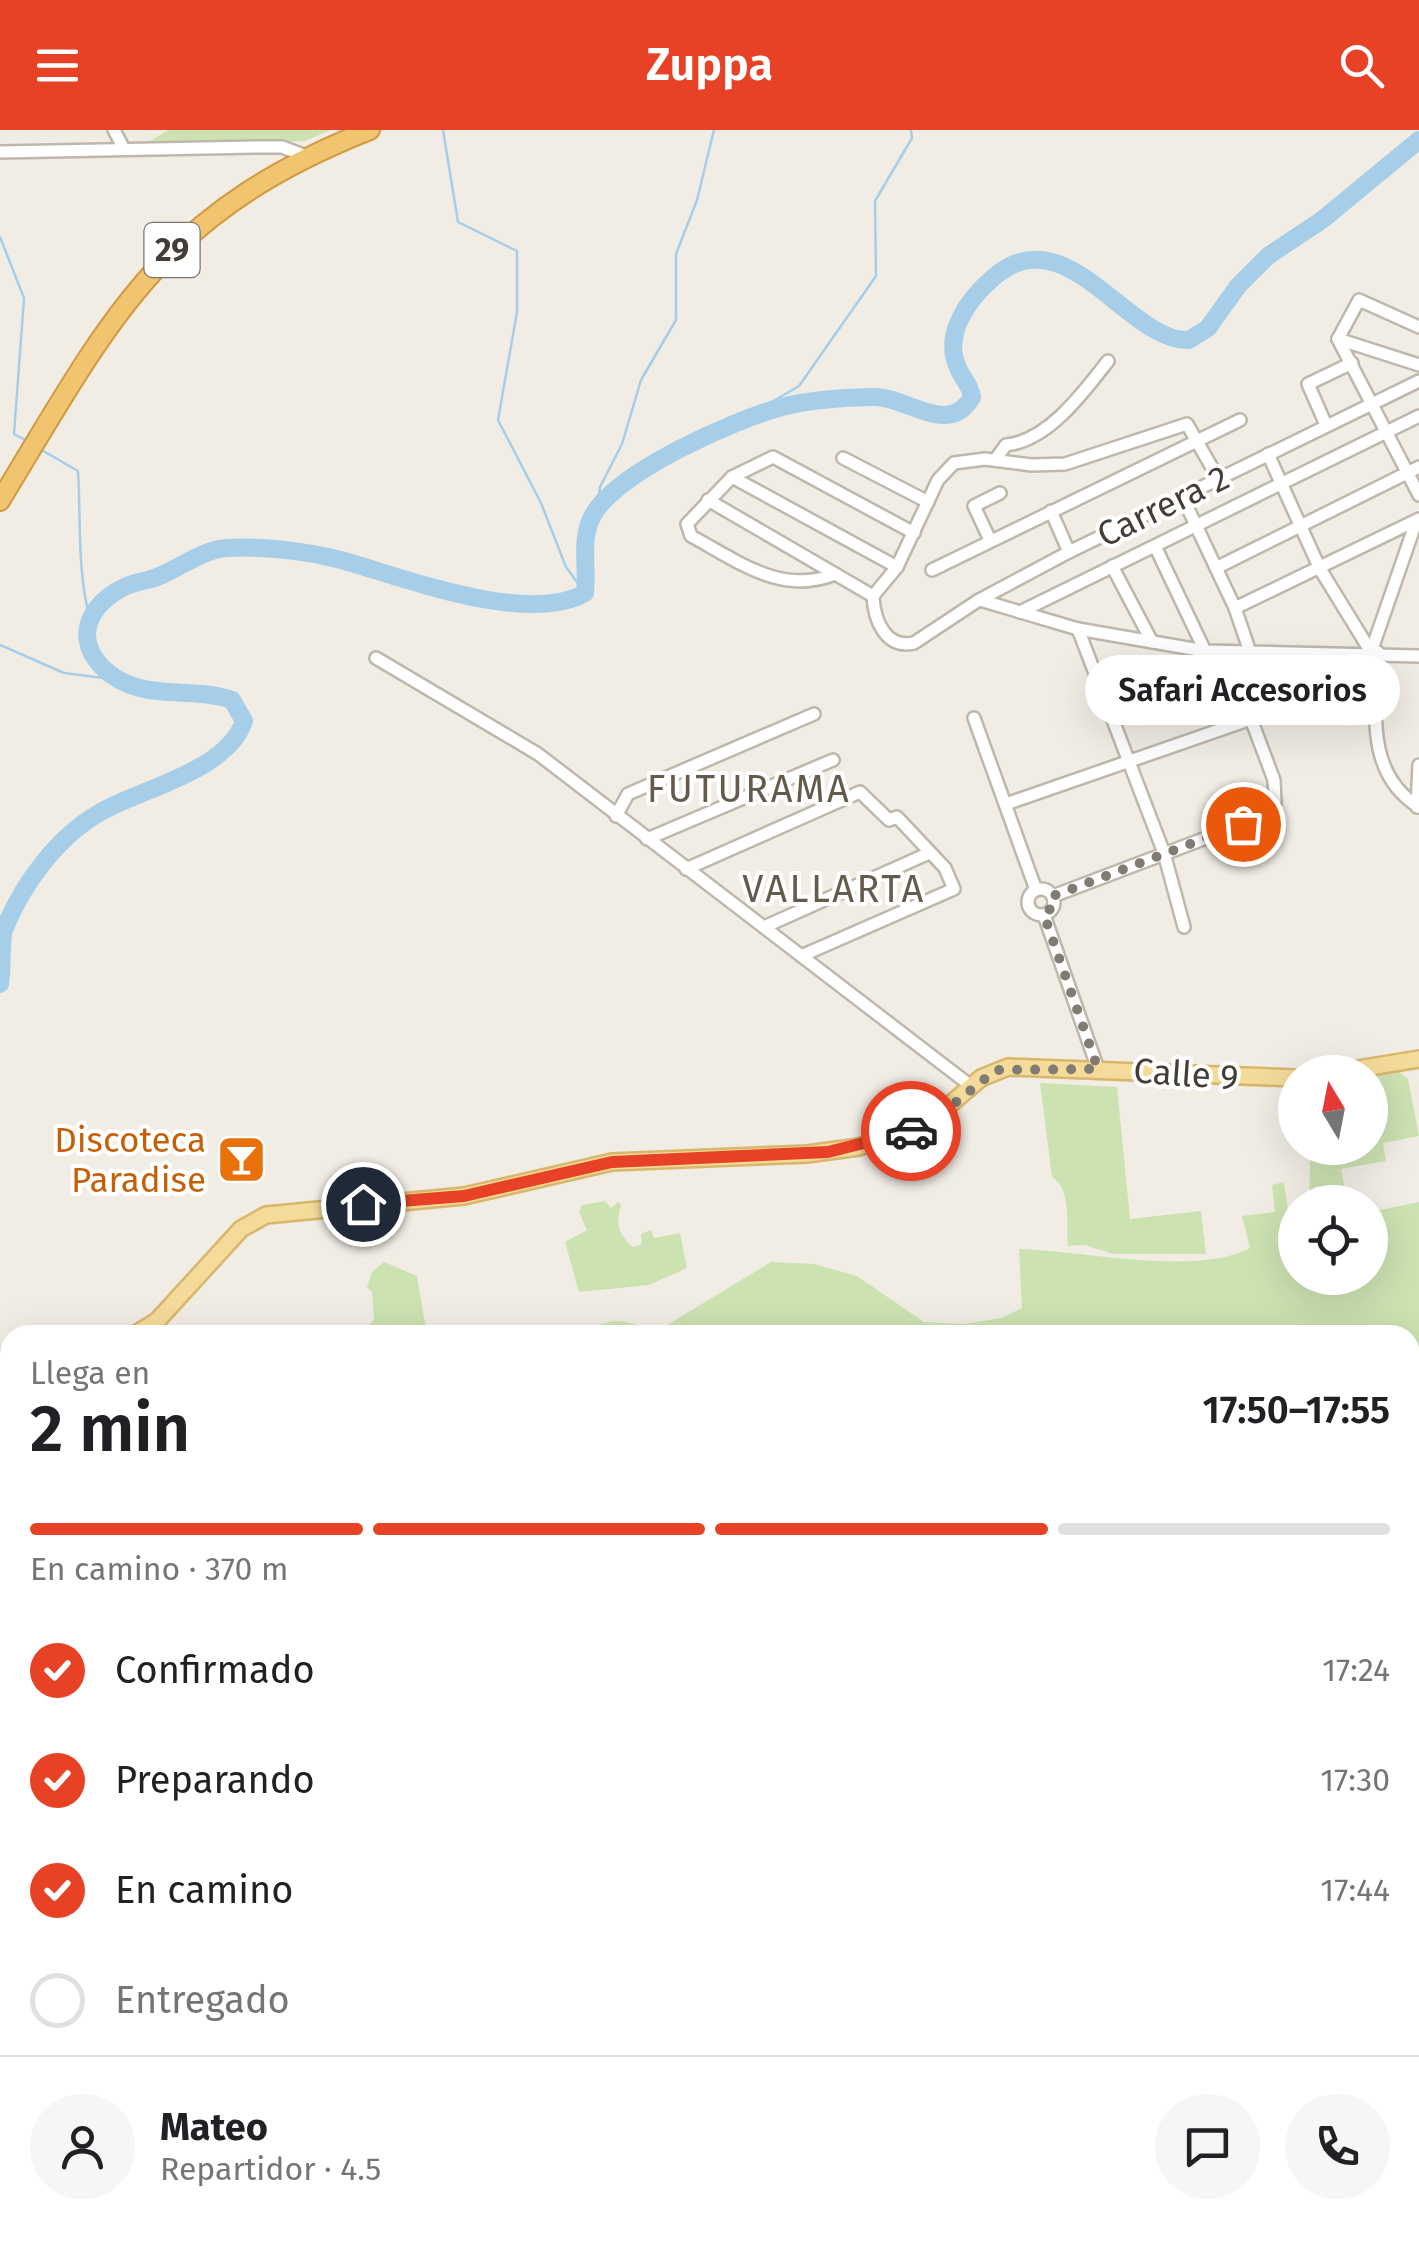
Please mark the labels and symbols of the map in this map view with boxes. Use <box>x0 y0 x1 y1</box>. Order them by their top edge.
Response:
road number: 29 <box>144 223 200 277</box>
street label: Carrera 2 <box>1090 456 1236 556</box>
callout: Safari Accesorios <box>1086 654 1400 724</box>
district label: FUTURAMA <box>647 766 851 812</box>
pin <box>1201 782 1286 867</box>
district label: VALLARTA <box>742 866 926 912</box>
street label: Calle 9 <box>1132 1049 1240 1099</box>
north arrow <box>1278 1055 1388 1165</box>
courier <box>861 1081 961 1181</box>
place label: Discoteca Paradise <box>54 1119 206 1201</box>
bar icon: Discoteca Paradise <box>215 1134 267 1186</box>
pin <box>321 1162 406 1247</box>

